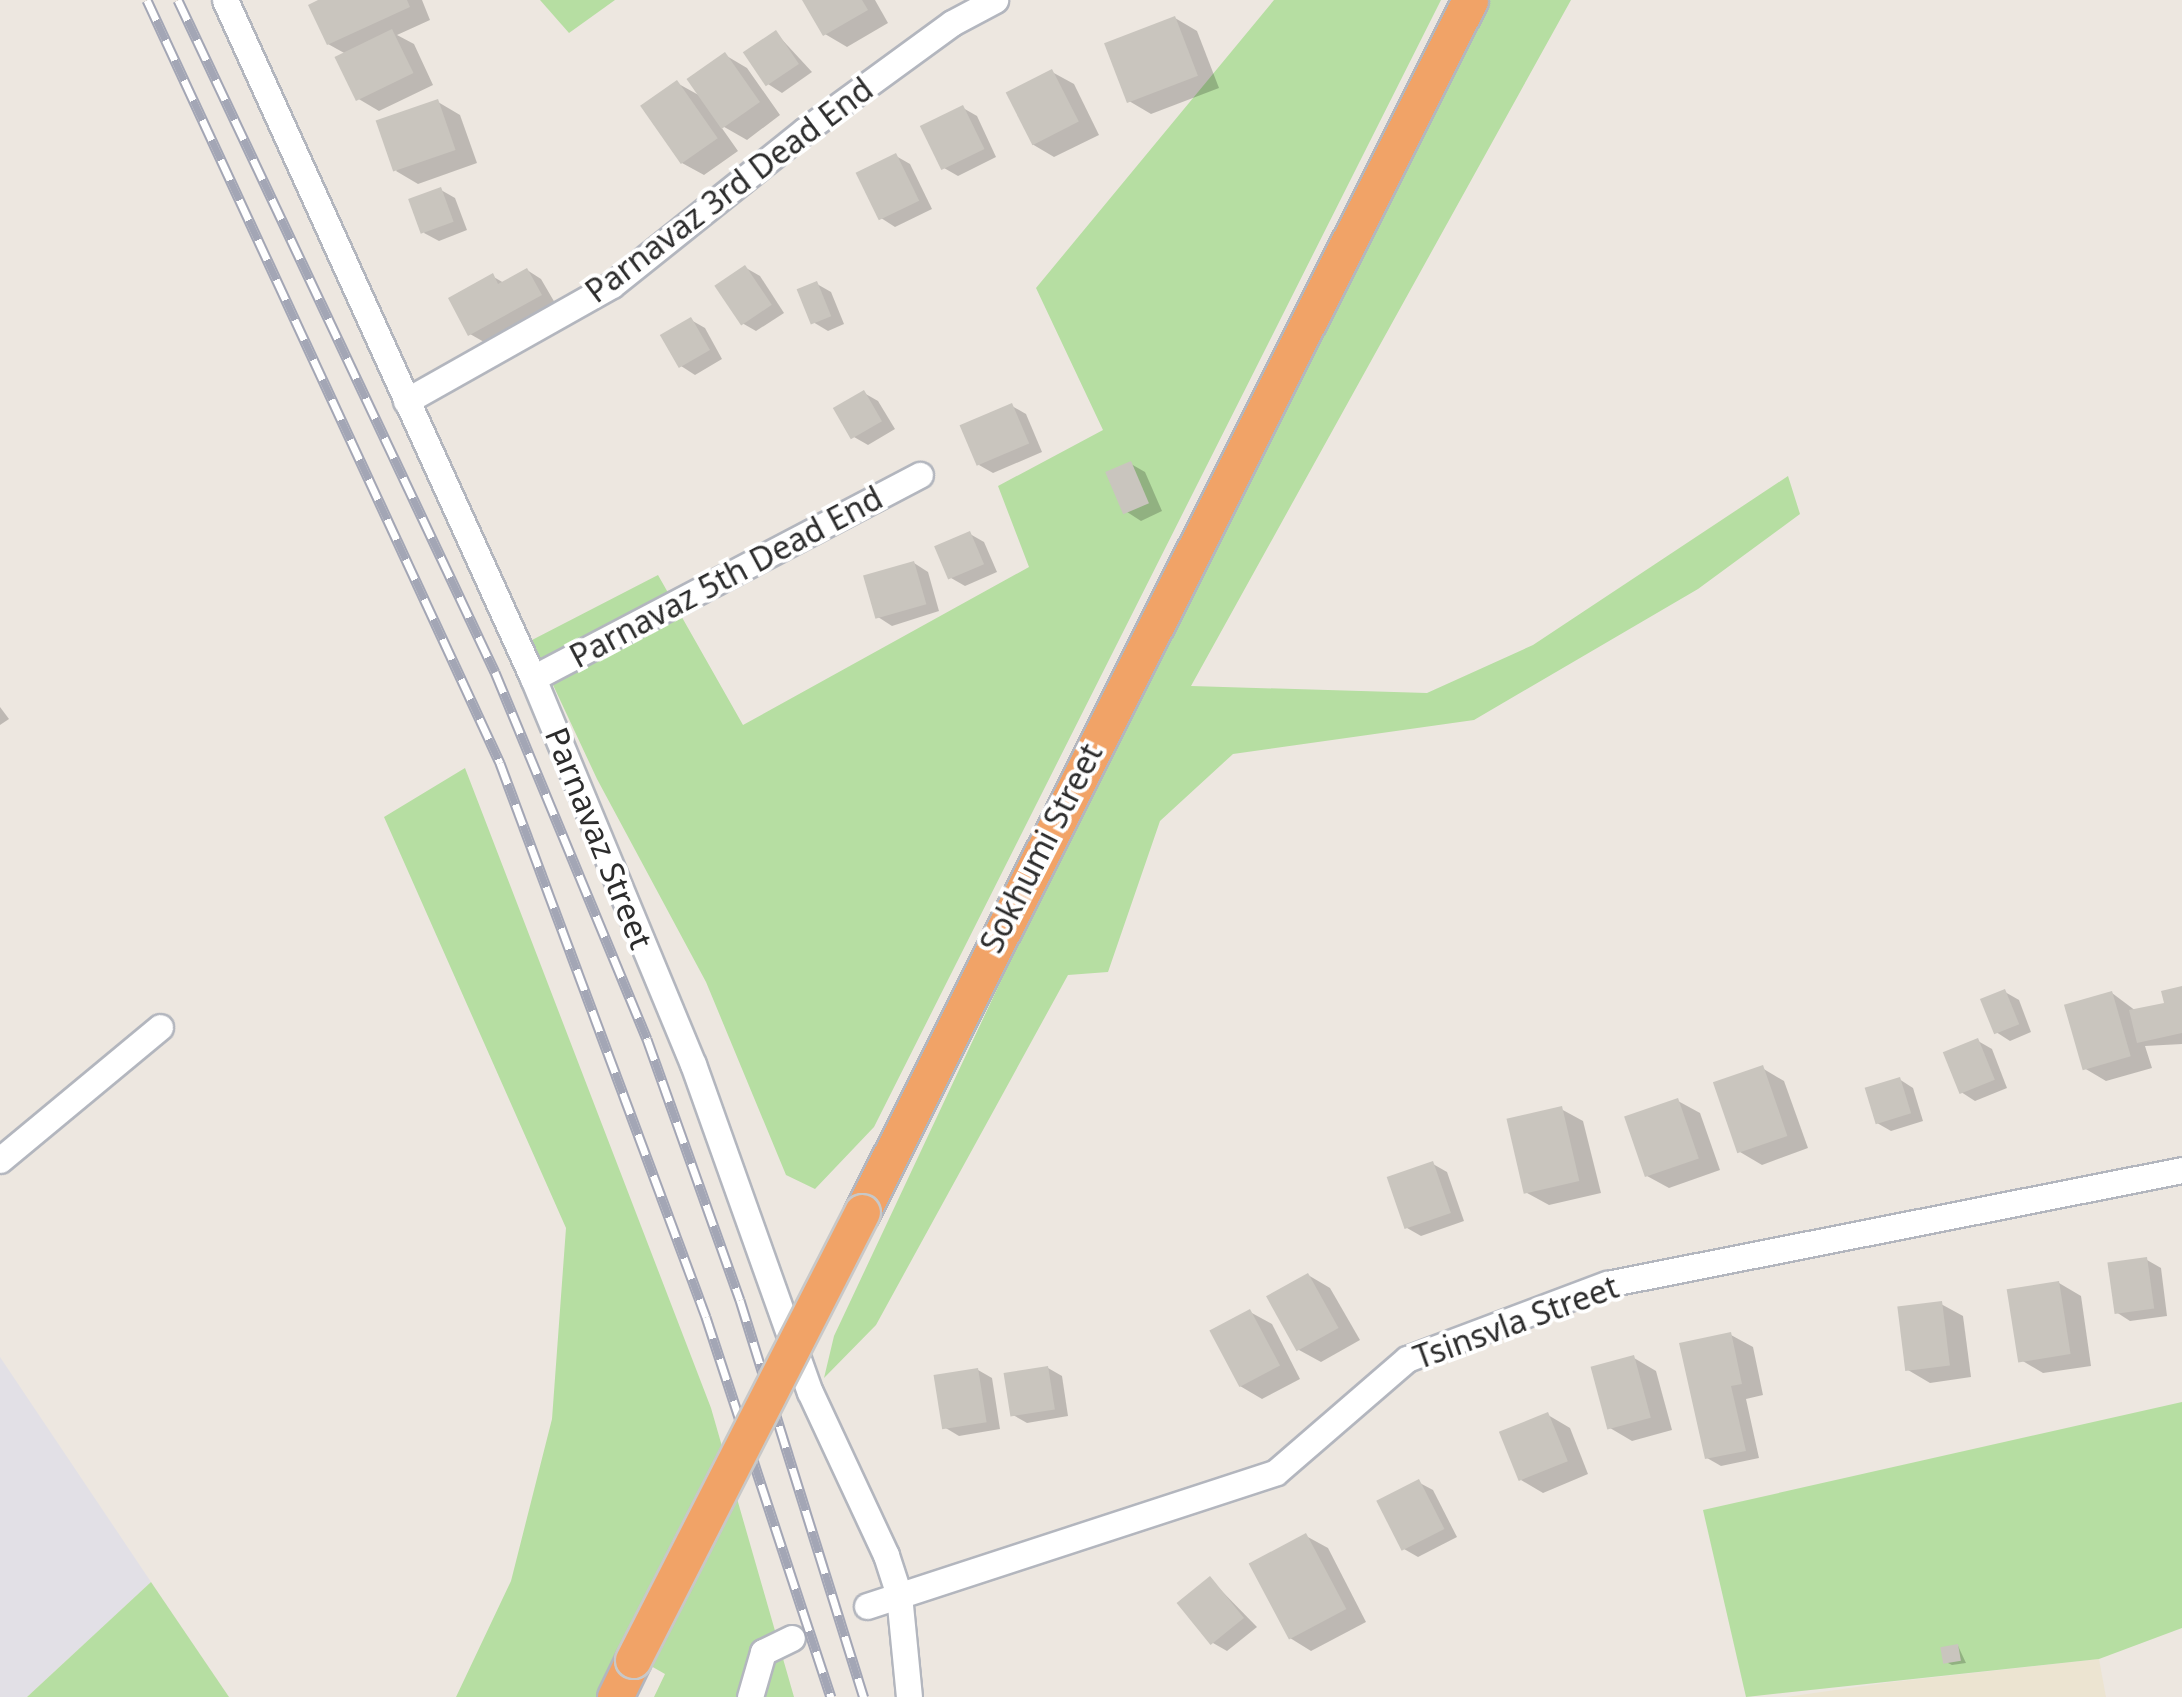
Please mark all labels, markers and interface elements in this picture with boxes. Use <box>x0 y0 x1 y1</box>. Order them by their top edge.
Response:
street label: Parnavaz 3rd Dead End <box>578 70 880 310</box>
street label: Parnavaz 5th Dead End <box>563 478 889 676</box>
street label: Parnavaz Street <box>537 722 661 954</box>
street label: Sokhumi Street <box>972 737 1110 959</box>
street label: Tsinsvla Street <box>1409 1267 1623 1377</box>

